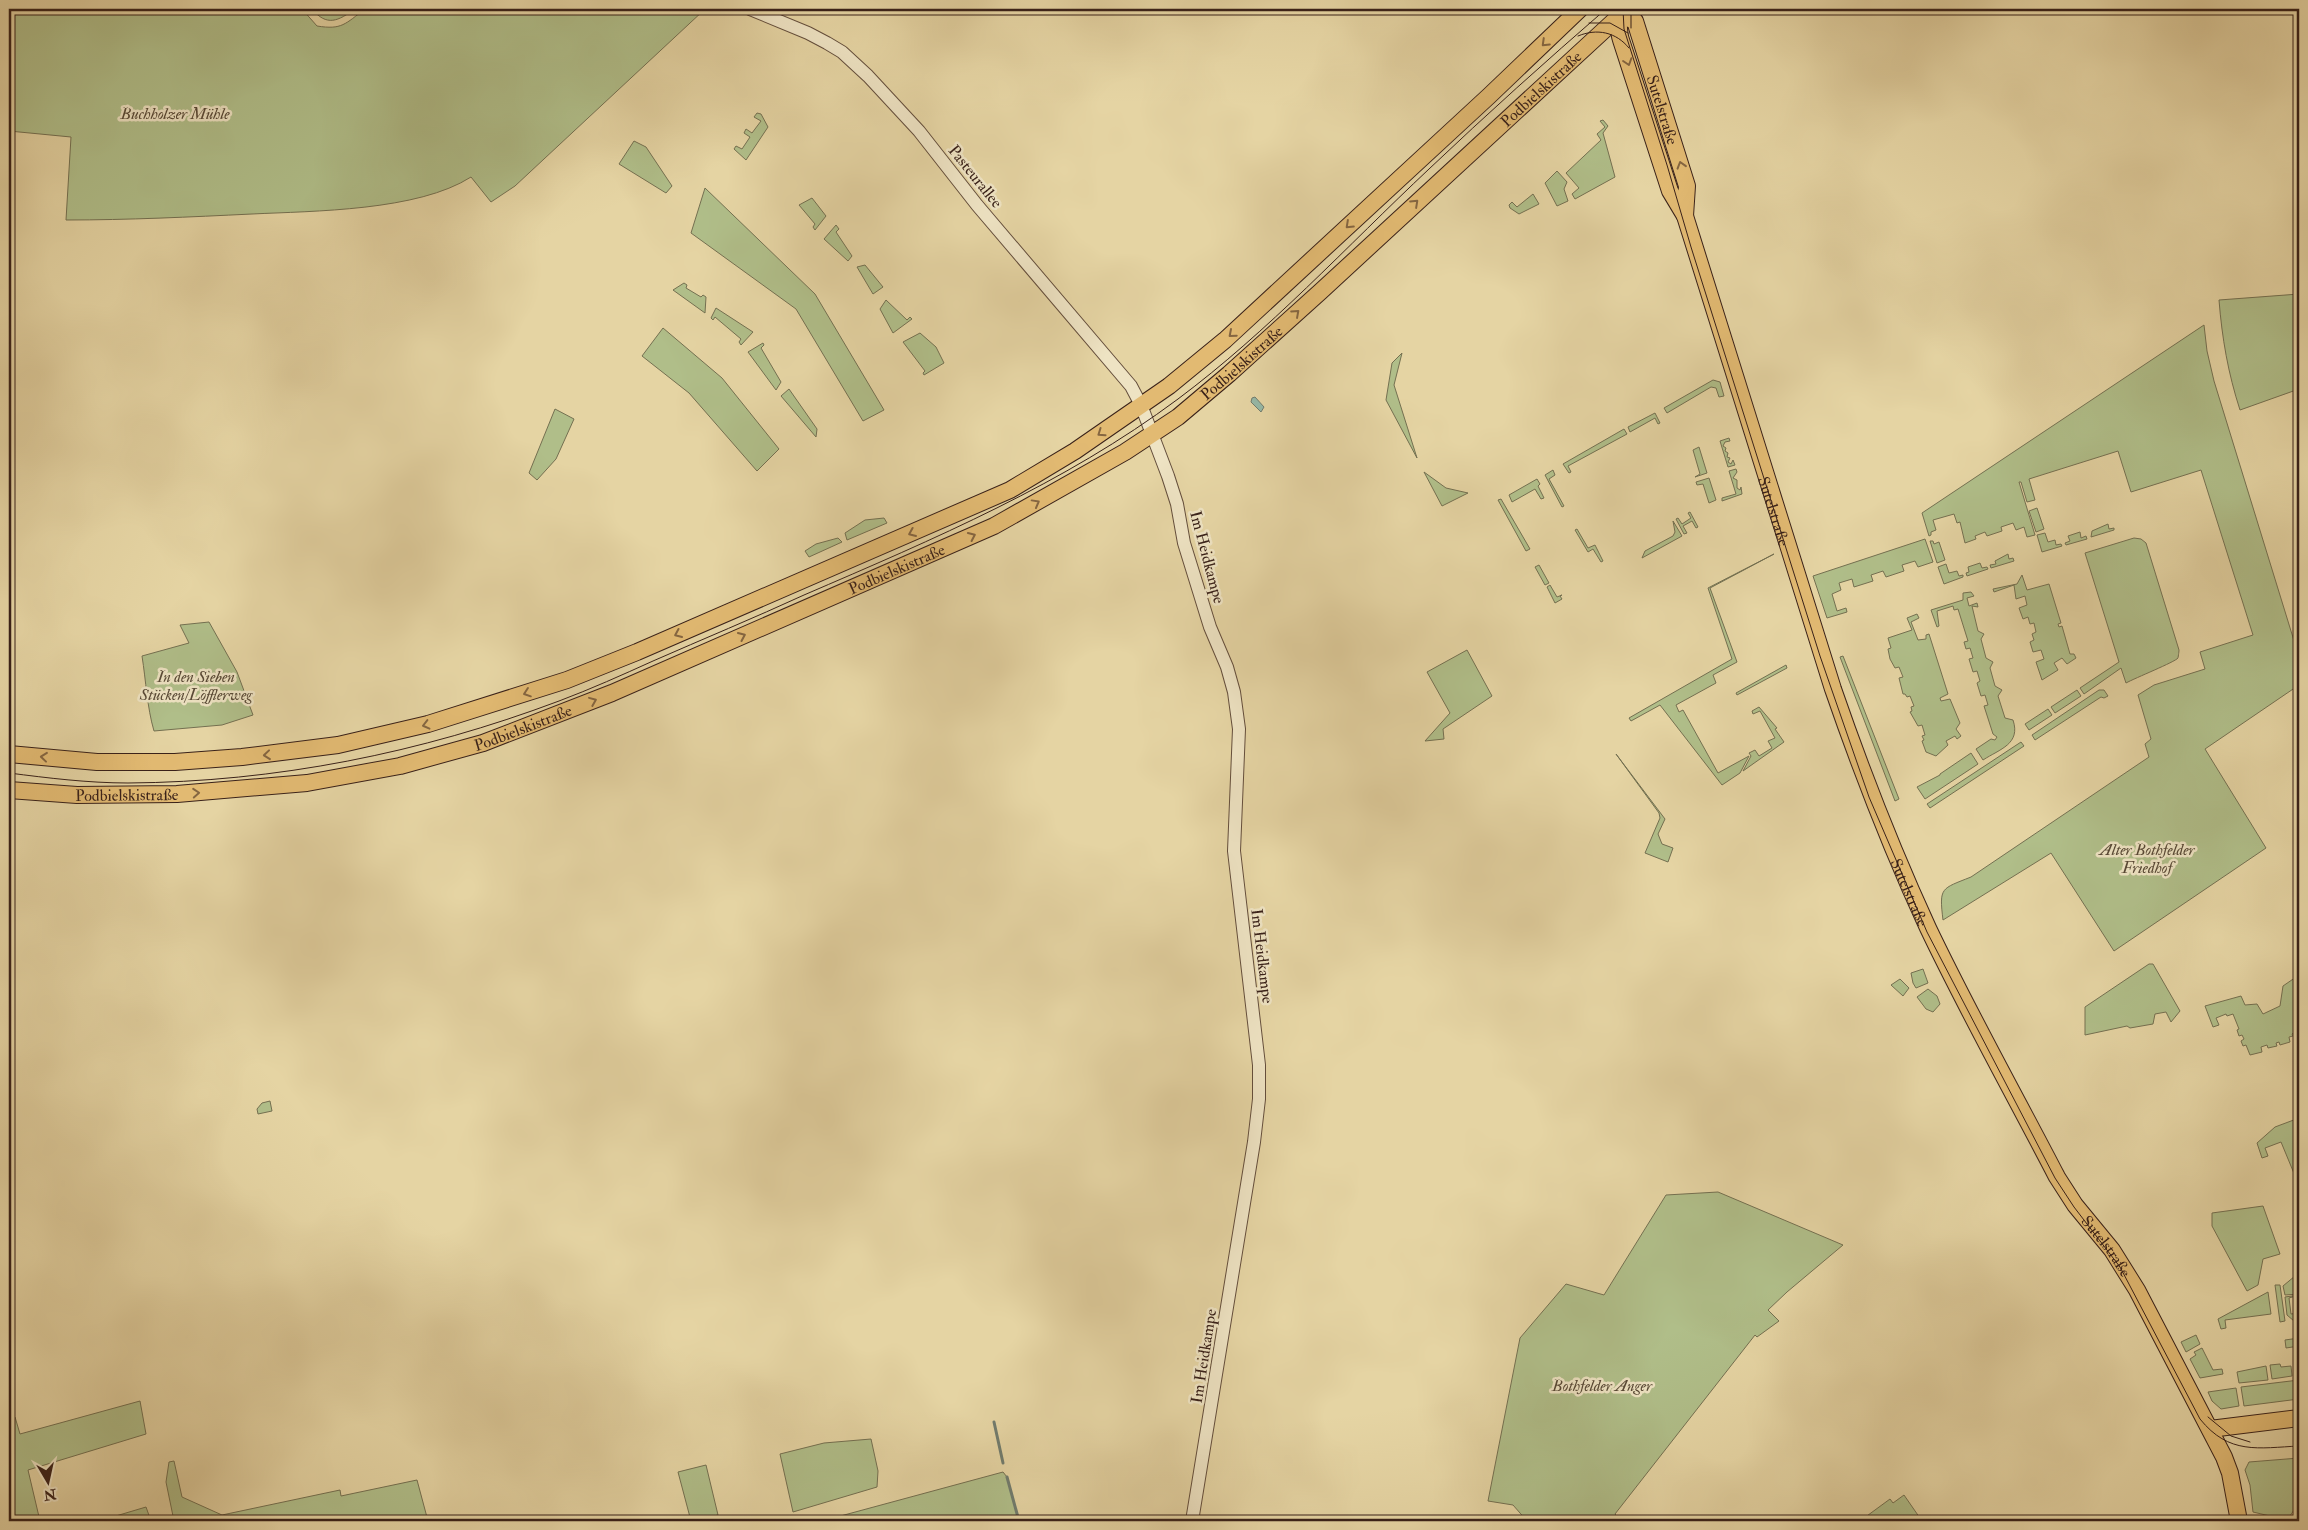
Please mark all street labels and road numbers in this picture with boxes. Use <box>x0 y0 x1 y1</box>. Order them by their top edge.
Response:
street label: Podbielskistraße <box>1497 47 1586 132</box>
street label: Sutelstraße <box>1642 73 1682 147</box>
street label: Pasteurallee <box>944 141 1007 212</box>
street label: Podbielskistraße <box>1197 321 1287 405</box>
street label: Sutelstraße <box>1753 474 1794 549</box>
street label: Im Heidkampe <box>1184 509 1229 606</box>
street label: Podbielskistraße <box>845 540 948 599</box>
street label: Podbielskistraße <box>472 700 575 756</box>
street label: Podbielskistraße <box>75 785 179 806</box>
street label: Sutelstraße <box>1886 856 1932 930</box>
street label: Im Heidkampe <box>1245 908 1278 1005</box>
street label: Sutelstraße <box>2077 1212 2135 1281</box>
street label: Im Heidkampe <box>1187 1307 1222 1405</box>

